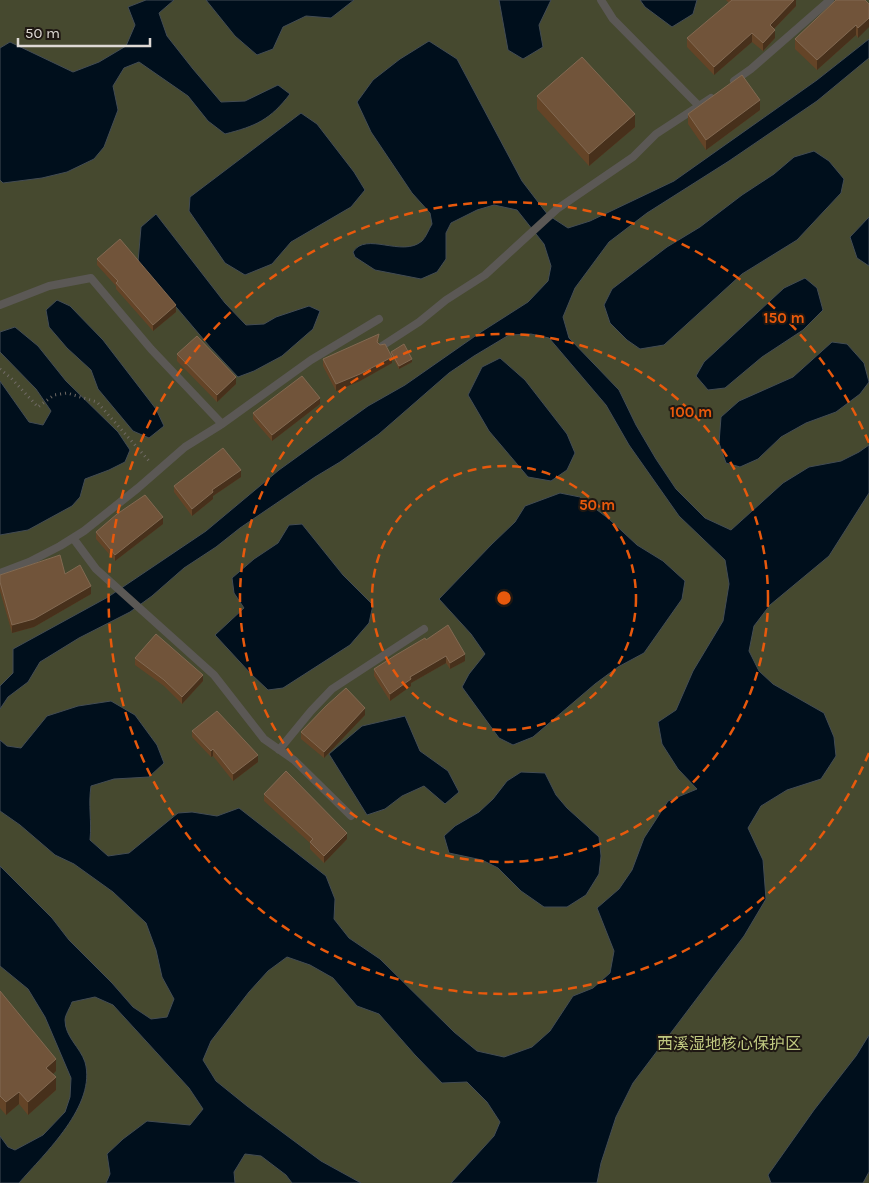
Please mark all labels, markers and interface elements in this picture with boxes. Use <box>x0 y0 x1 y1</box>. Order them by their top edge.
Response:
scale bar <box>18 15 150 47</box>
text: 50 m <box>25 24 60 42</box>
text: 150 m <box>763 309 805 327</box>
text: 100 m <box>670 403 712 421</box>
text: 50 m <box>579 496 615 514</box>
centre of rings <box>495 589 513 607</box>
park label: 西溪湿地核心保护区 <box>657 1034 801 1053</box>

